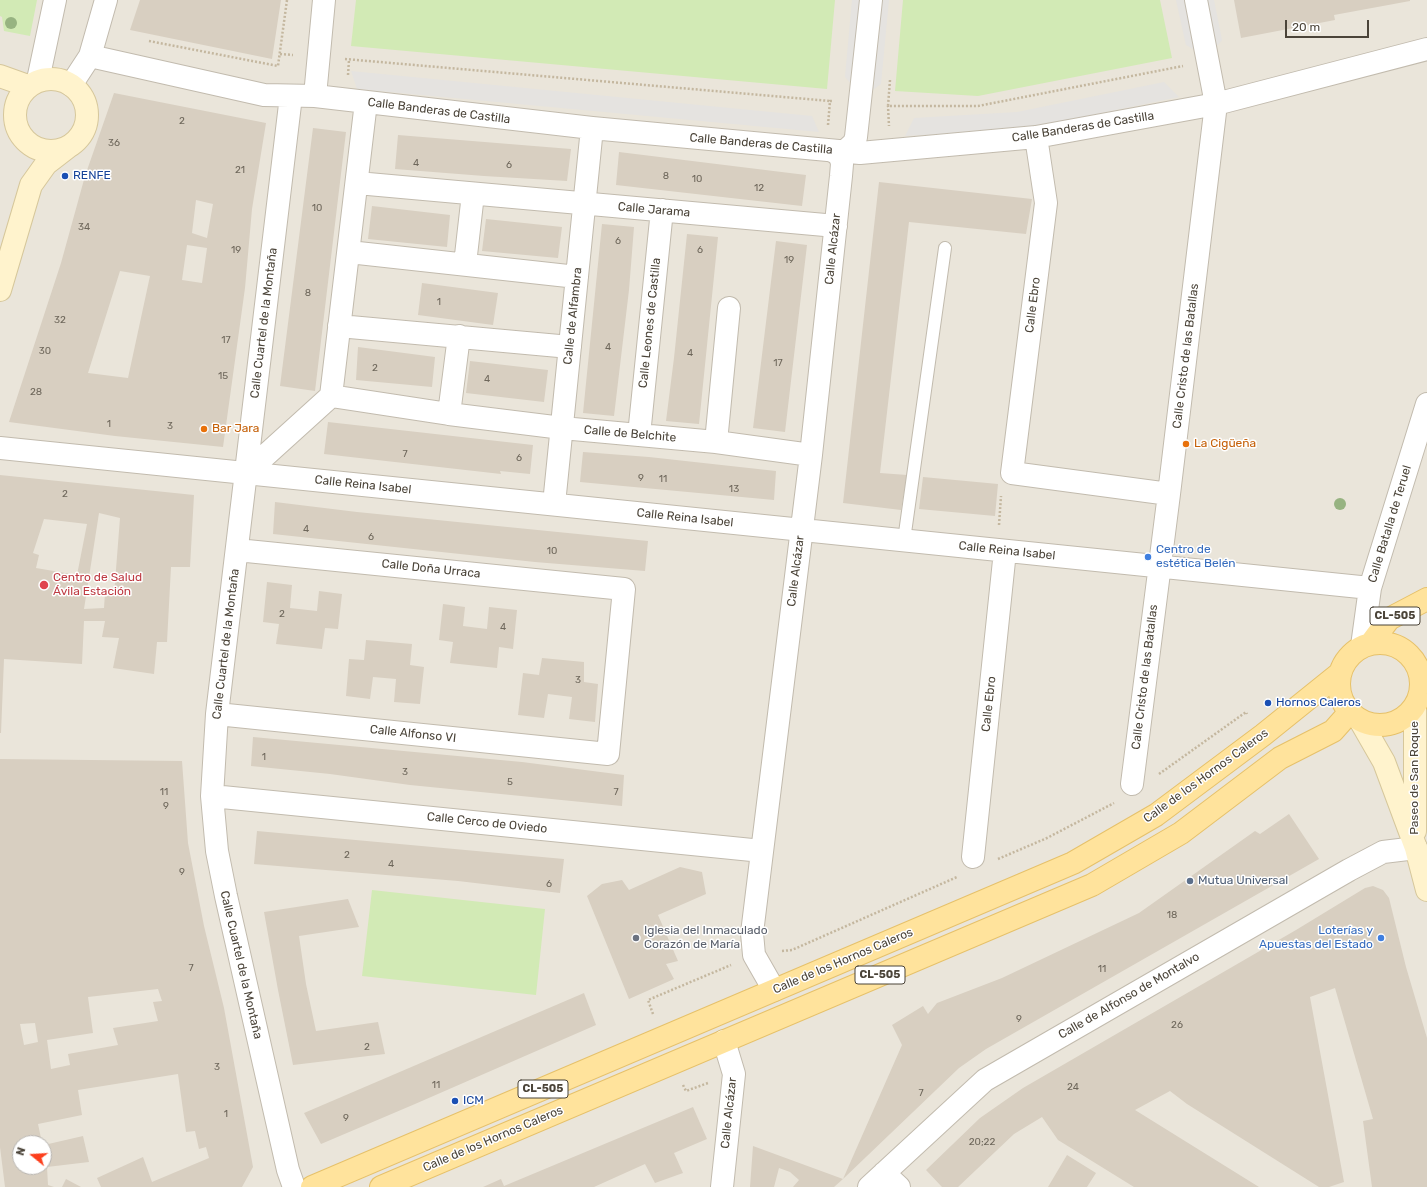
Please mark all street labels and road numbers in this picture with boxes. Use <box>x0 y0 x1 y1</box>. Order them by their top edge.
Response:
street label: Calle Banderas de Castilla <box>367 95 511 127</box>
street label: Calle Banderas de Castilla <box>1011 109 1155 145</box>
street label: Calle Banderas de Castilla <box>689 131 833 157</box>
street label: Calle Jarama <box>617 200 691 220</box>
street label: Calle Alcázar <box>822 213 844 285</box>
street label: Calle Cuartel de la Montaña <box>248 247 280 399</box>
street label: Calle Leones de Castilla <box>636 257 664 389</box>
street label: Calle de Alfambra <box>561 267 585 365</box>
street label: Calle Ebro <box>1022 276 1044 334</box>
street label: Calle Cristo de las Batallas <box>1170 283 1202 429</box>
street label: Calle de Belchite <box>583 423 677 445</box>
street label: Calle Batalla de Teruel <box>1365 463 1415 585</box>
street label: Calle Reina Isabel <box>314 473 412 497</box>
street label: Calle Reina Isabel <box>636 506 734 530</box>
street label: Calle Alcázar <box>784 535 808 607</box>
street label: Calle Reina Isabel <box>958 539 1056 563</box>
street label: Calle Doña Urraca <box>381 557 481 581</box>
street label: Calle Cuartel de la Montaña <box>210 568 242 720</box>
street label: Calle Cristo de las Batallas <box>1129 604 1161 750</box>
road number: CL-505 <box>1370 607 1420 625</box>
street label: Calle Ebro <box>979 675 999 733</box>
street label: Paseo de San Roque <box>1408 721 1422 835</box>
street label: Calle Alfonso VI <box>369 722 457 746</box>
street label: Calle de los Hornos Caleros <box>1141 726 1271 826</box>
street label: Calle Cerco de Oviedo <box>426 810 548 836</box>
street label: Calle Cuartel de la Montaña <box>217 889 265 1041</box>
street label: Calle de los Hornos Caleros <box>771 925 915 997</box>
street label: Calle de Alfonso de Montalvo <box>1056 950 1202 1042</box>
road number: CL-505 <box>855 966 905 984</box>
street label: Calle Alcázar <box>718 1077 740 1149</box>
road number: CL-505 <box>518 1080 568 1098</box>
street label: Calle de los Hornos Caleros <box>421 1103 565 1175</box>

